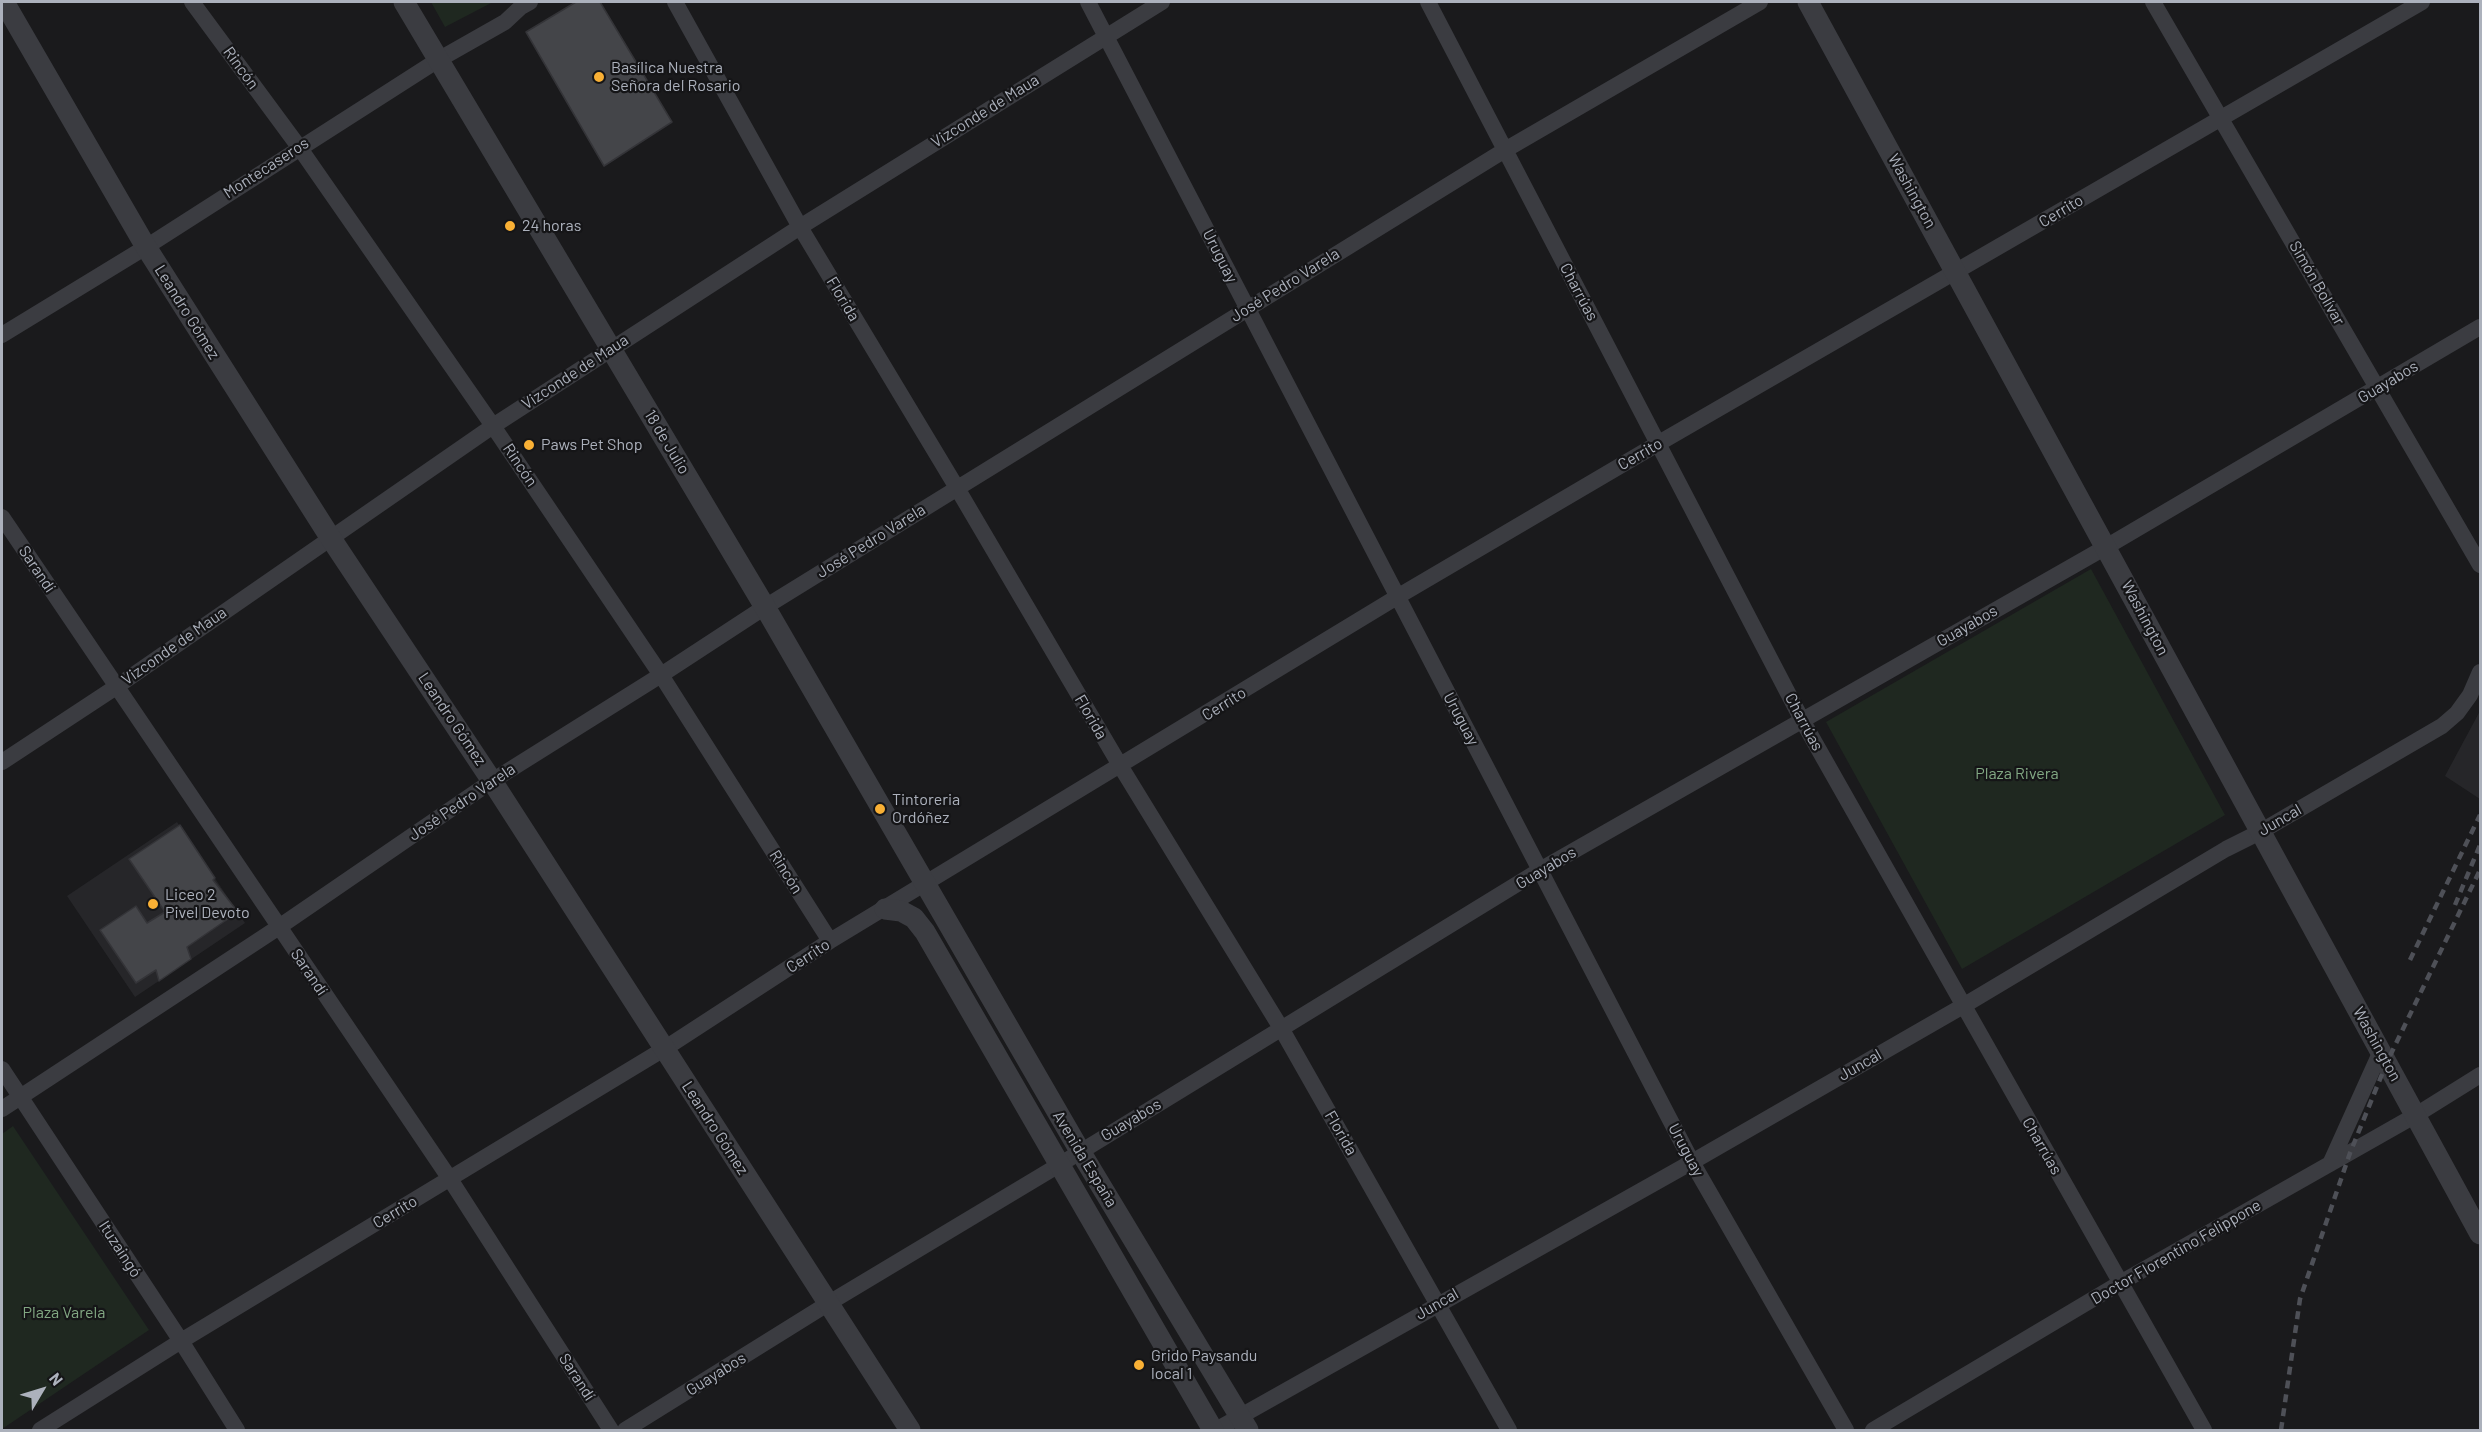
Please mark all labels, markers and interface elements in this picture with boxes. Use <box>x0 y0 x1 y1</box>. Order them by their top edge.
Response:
street label: Rincón <box>219 43 263 93</box>
place label: Basílica Nuestra Señora del Rosario <box>611 58 740 96</box>
marker: Basílica Nuestra Señora del Rosario <box>592 70 606 84</box>
street label: Vizconde de Maua <box>928 70 1042 152</box>
street label: Montecaseros <box>220 133 312 203</box>
street label: Washington <box>1884 151 1940 231</box>
street label: Cerrito <box>2035 190 2087 232</box>
place label: 24 horas <box>522 216 581 236</box>
marker: 24 horas <box>503 219 517 233</box>
street label: Uruguay <box>1198 226 1242 286</box>
street label: Simón Bolívar <box>2285 237 2349 329</box>
street label: José Pedro Varela <box>1227 244 1343 326</box>
street label: Charrúas <box>1556 260 1602 324</box>
street label: Leandro Gómez <box>150 261 224 363</box>
street label: Florida <box>822 273 864 325</box>
street label: Vizconde de Maua <box>518 330 632 414</box>
street label: Guayabos <box>2354 357 2422 407</box>
street label: 18 de Julio <box>640 406 694 478</box>
street label: Cerrito <box>1614 434 1666 474</box>
place label: Paws Pet Shop <box>541 435 642 455</box>
marker: Paws Pet Shop <box>522 438 536 452</box>
street label: Rincón <box>499 440 541 490</box>
street label: José Pedro Varela <box>813 500 929 582</box>
street label: Sarandí <box>14 542 60 596</box>
street label: Washington <box>2117 577 2173 659</box>
street label: Guayabos <box>1933 601 2001 651</box>
street label: Vizconde de Maua <box>118 603 230 689</box>
street label: Leandro Gómez <box>414 669 490 769</box>
street label: Cerrito <box>1198 683 1250 725</box>
street label: Uruguay <box>1439 689 1483 749</box>
street label: Charrúas <box>1781 690 1827 754</box>
street label: Florida <box>1071 691 1111 743</box>
street label: José Pedro Varela <box>405 759 519 845</box>
park label: Plaza Rivera <box>1975 764 2059 784</box>
place label: Tintoreria Ordóñez <box>892 790 960 828</box>
street label: Juncal <box>2255 800 2305 840</box>
marker: Tintoreria Ordóñez <box>873 802 887 816</box>
street label: Guayabos <box>1512 843 1580 893</box>
street label: Rincón <box>765 847 807 897</box>
place label: Liceo 2 Pivel Devoto <box>165 885 250 923</box>
marker: Liceo 2 Pivel Devoto <box>146 897 160 911</box>
street label: Cerrito <box>783 935 833 977</box>
street label: Sarandí <box>286 945 332 999</box>
street label: Washington <box>2349 1004 2405 1084</box>
street label: Juncal <box>1835 1045 1885 1085</box>
street label: Leandro Gómez <box>678 1078 752 1178</box>
street label: Guayabos <box>1097 1095 1165 1145</box>
street label: Avenida España <box>1049 1107 1121 1211</box>
street label: Florida <box>1321 1107 1361 1159</box>
street label: Charrúas <box>2018 1114 2066 1178</box>
street label: Uruguay <box>1664 1120 1708 1180</box>
street label: Cerrito <box>369 1191 421 1233</box>
street label: Doctor Florentino Felippone <box>2088 1195 2264 1309</box>
street label: Ituzaingó <box>95 1217 145 1281</box>
street label: Juncal <box>1412 1284 1462 1324</box>
park label: Plaza Varela <box>23 1303 105 1323</box>
place label: Grido Paysandu local 1 <box>1151 1346 1257 1384</box>
street label: Guayabos <box>683 1348 749 1400</box>
street label: Sarandí <box>555 1350 599 1404</box>
marker: Grido Paysandu local 1 <box>1132 1358 1146 1372</box>
north arrow <box>12 1360 72 1420</box>
text: N <box>46 1369 67 1389</box>

